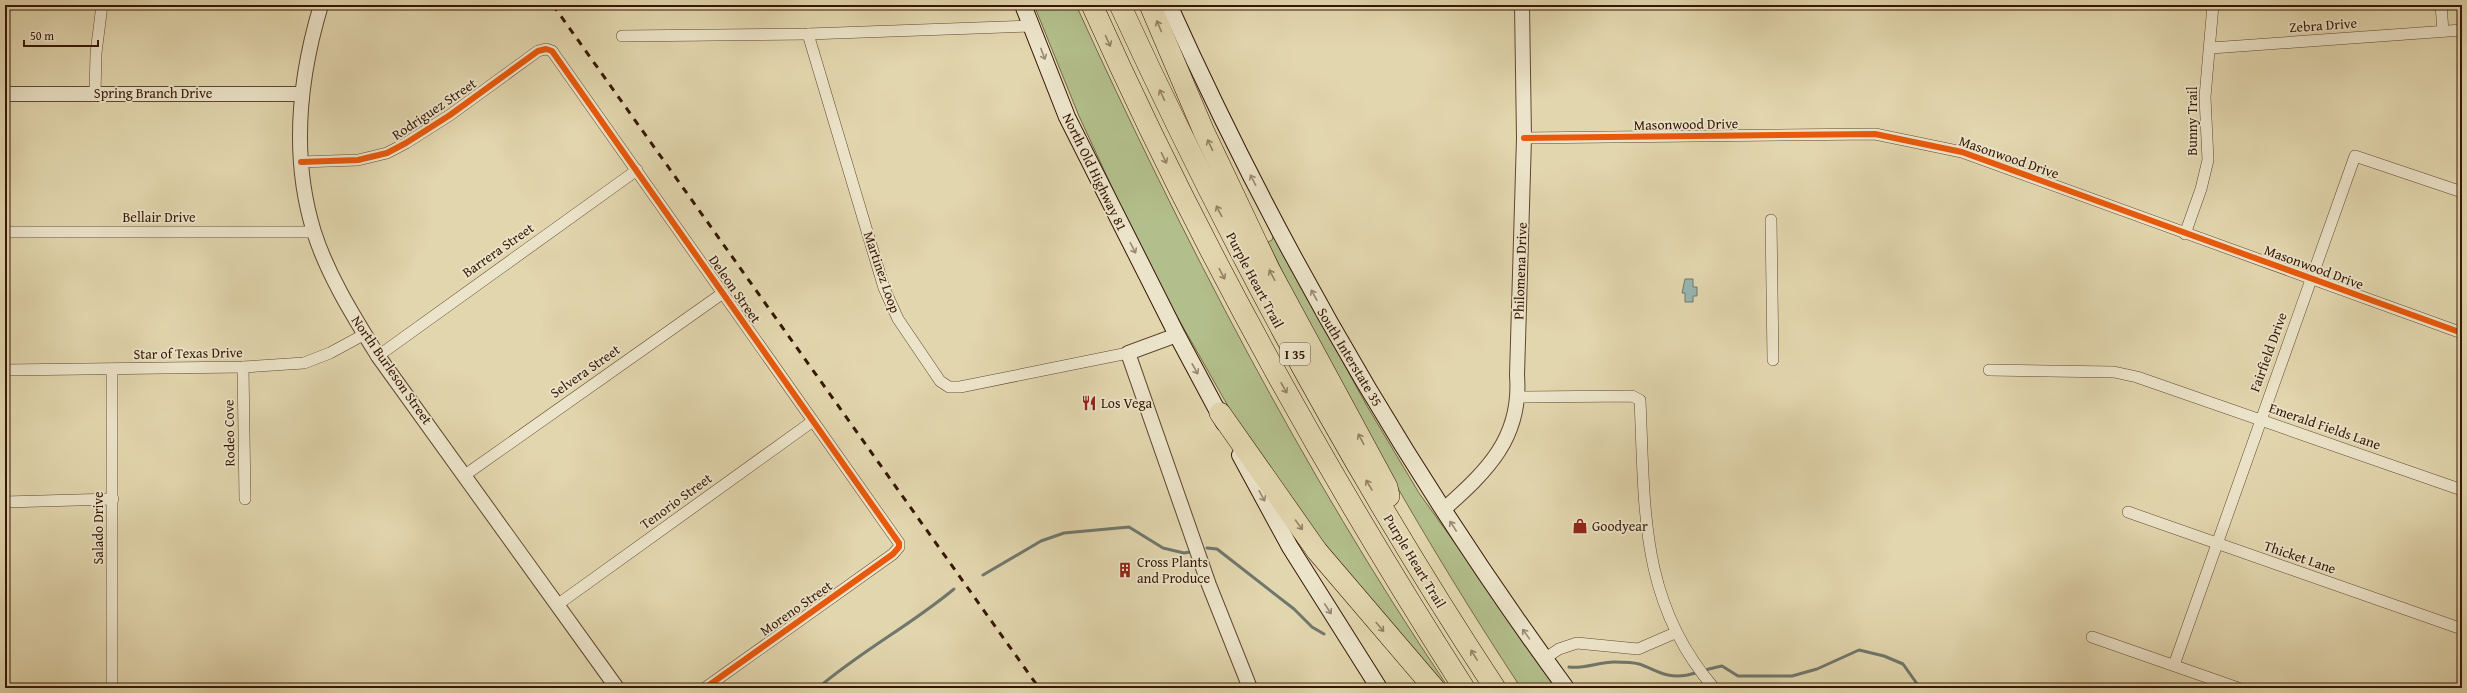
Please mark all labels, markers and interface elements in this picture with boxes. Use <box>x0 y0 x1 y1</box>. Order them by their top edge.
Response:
street label: Zebra Drive <box>2288 13 2358 37</box>
one-way arrow <box>1154 20 1162 32</box>
scale bar <box>24 22 98 48</box>
text: 50 m <box>30 27 54 44</box>
one-way arrow <box>1105 34 1112 46</box>
one-way arrow <box>1039 48 1047 60</box>
street label: Rodriguez Street <box>388 73 480 145</box>
street label: Spring Branch Drive <box>94 83 213 103</box>
street label: Bunny Trail <box>2182 86 2202 156</box>
one-way arrow <box>1158 89 1165 101</box>
street label: North Old Highway 81 <box>1058 110 1132 234</box>
street label: Masonwood Drive <box>1634 113 1739 135</box>
street label: Masonwood Drive <box>1956 131 2062 184</box>
one-way arrow <box>1206 140 1213 152</box>
one-way arrow <box>1161 152 1168 164</box>
one-way arrow <box>1249 175 1256 187</box>
one-way arrow <box>1215 206 1222 218</box>
street label: Bellair Drive <box>122 207 196 227</box>
street label: Barrera Street <box>458 218 538 282</box>
street label: Philomena Drive <box>1508 222 1532 320</box>
street label: Purple Heart Trail <box>1221 228 1289 332</box>
street label: Martinez Loop <box>859 229 905 316</box>
street label: Masonwood Drive <box>2261 240 2367 294</box>
one-way arrow <box>1130 242 1137 254</box>
street label: Deleon Street <box>704 251 766 327</box>
one-way arrow <box>1219 268 1226 280</box>
one-way arrow <box>1268 269 1276 281</box>
one-way arrow <box>1309 289 1317 301</box>
street label: South Interstate 35 <box>1313 304 1387 410</box>
street label: Fairfield Drive <box>2244 309 2292 395</box>
street label: North Burleson Street <box>347 312 437 429</box>
street label: Selvera Street <box>546 339 624 403</box>
street label: Star of Texas Drive <box>133 342 243 364</box>
road number: I 35 <box>1280 343 1310 365</box>
one-way arrow <box>1192 363 1200 375</box>
one-way arrow <box>1281 382 1289 394</box>
place label: Los Vega <box>1101 393 1152 413</box>
restaurant icon: Los Vega <box>1080 394 1098 412</box>
street label: Emerald Fields Lane <box>2266 397 2384 455</box>
street label: Rodeo Cove <box>218 399 240 467</box>
one-way arrow <box>1356 433 1364 445</box>
street label: Tenorio Street <box>636 468 716 534</box>
one-way arrow <box>1365 479 1373 491</box>
one-way arrow <box>1259 490 1267 502</box>
street label: Salado Drive <box>88 491 108 565</box>
street label: Purple Heart Trail <box>1379 510 1451 612</box>
place label: Goodyear <box>1592 516 1648 536</box>
shop icon: Goodyear <box>1571 517 1589 535</box>
one-way arrow <box>1295 520 1303 531</box>
one-way arrow <box>1449 521 1457 532</box>
street label: Thicket Lane <box>2261 535 2339 579</box>
place label: Cross Plants and Produce <box>1137 552 1211 588</box>
building icon: Cross Plants and Produce <box>1116 561 1134 579</box>
street label: Moreno Street <box>756 576 836 640</box>
one-way arrow <box>1324 603 1332 614</box>
one-way arrow <box>1375 621 1384 632</box>
one-way arrow <box>1522 629 1530 640</box>
one-way arrow <box>1470 650 1478 661</box>

